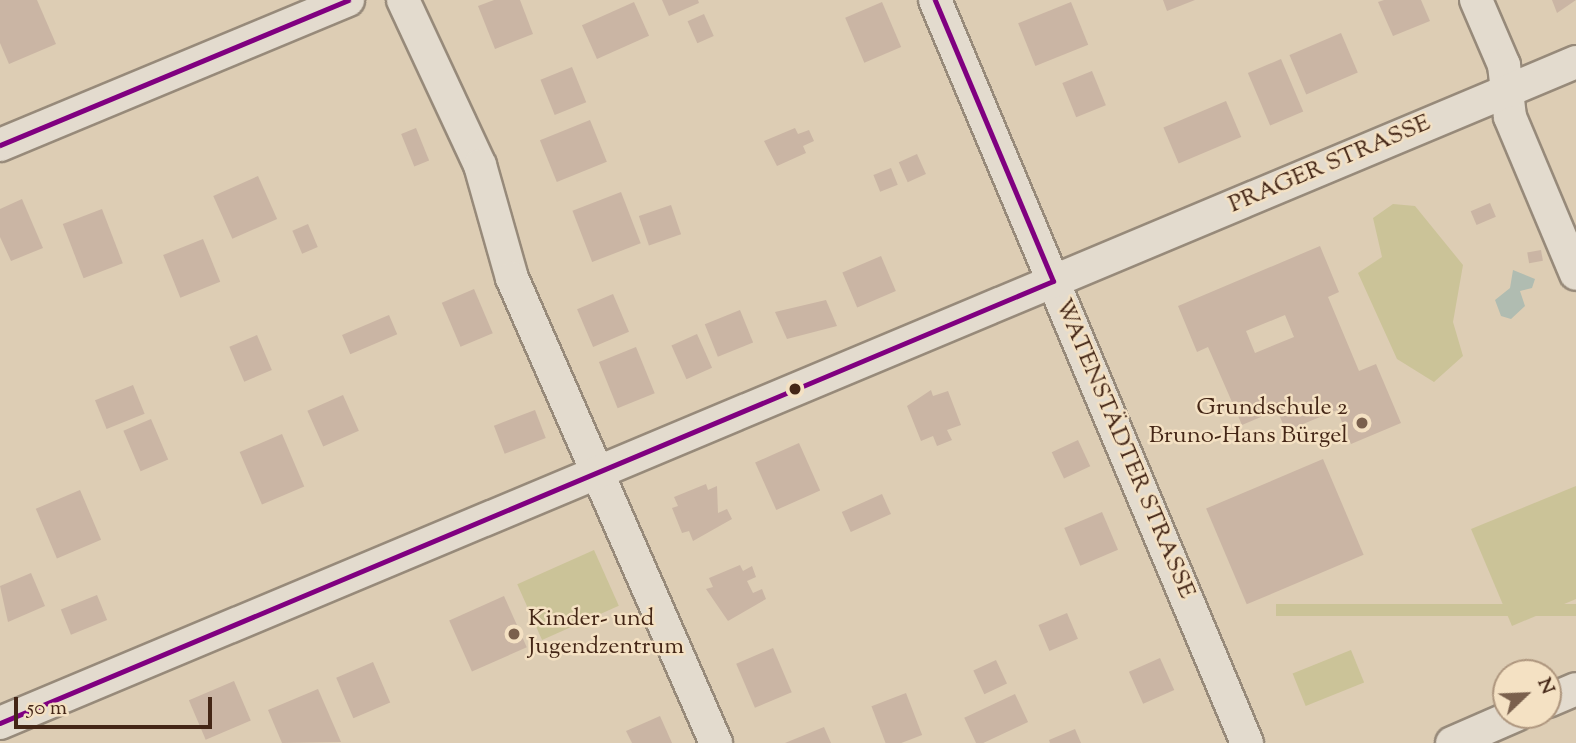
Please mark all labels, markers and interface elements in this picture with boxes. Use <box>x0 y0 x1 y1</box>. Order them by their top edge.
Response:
street label: PRAGER STRASSE <box>1225 110 1435 220</box>
street label: WATENSTÄDTER STRASSE <box>1048 295 1200 603</box>
unlabelled marker <box>788 382 802 396</box>
place label: Grundschule 2 Bruno-Hans Bürgel <box>1149 395 1348 451</box>
marker: Grundschule 2 Bruno-Hans Bürgel <box>1354 415 1370 431</box>
place label: Kinder- und Jugendzentrum <box>528 606 684 662</box>
marker: Kinder- und Jugendzentrum <box>506 626 522 642</box>
north arrow <box>1492 659 1562 729</box>
text: N <box>1530 674 1560 699</box>
scale bar <box>18 684 215 728</box>
text: 50 m <box>27 694 67 724</box>

